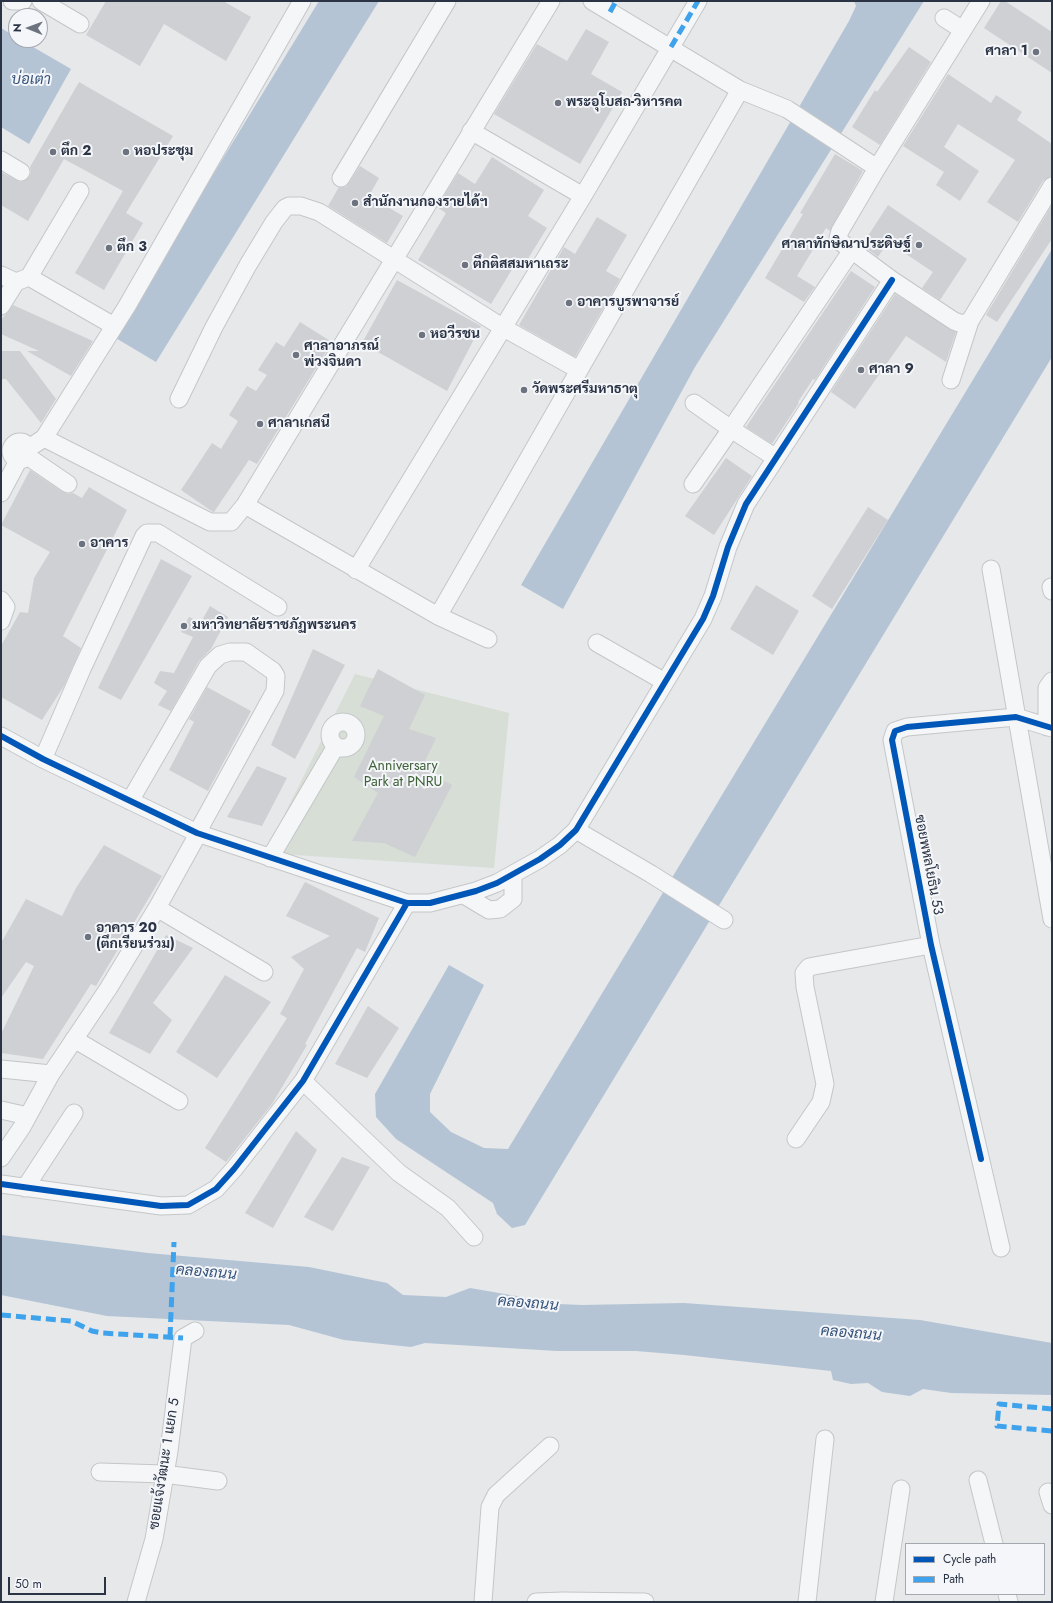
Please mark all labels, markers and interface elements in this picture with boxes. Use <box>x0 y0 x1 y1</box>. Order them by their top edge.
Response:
north arrow <box>8 8 48 48</box>
text: N <box>9 23 25 32</box>
place label: ศาลา 1 <box>985 44 1028 60</box>
marker: ศาลา 1 <box>1031 47 1041 57</box>
water label: บ่อเต่า <box>11 71 51 89</box>
place label: พระอุโบสถ-วิหารคต <box>566 95 682 111</box>
marker: พระอุโบสถ-วิหารคต <box>553 98 563 108</box>
place label: ตึก 2 <box>61 144 92 160</box>
place label: หอประชุม <box>134 144 193 160</box>
marker: ตึก 2 <box>48 147 58 157</box>
marker: หอประชุม <box>121 147 131 157</box>
place label: สำนักงานกองรายได้ฯ <box>363 195 488 211</box>
marker: สำนักงานกองรายได้ฯ <box>350 198 360 208</box>
place label: ศาลาทักษิณาประดิษฐ์ <box>781 237 911 253</box>
place label: ตึก 3 <box>117 240 147 256</box>
marker: ศาลาทักษิณาประดิษฐ์ <box>914 240 924 250</box>
marker: ตึก 3 <box>104 243 114 253</box>
place label: ตึกติสสมหาเถระ <box>473 257 568 273</box>
marker: ตึกติสสมหาเถระ <box>460 260 470 270</box>
place label: อาคารบูรพาจารย์ <box>577 295 679 311</box>
marker: อาคารบูรพาจารย์ <box>564 298 574 308</box>
place label: หอวีรชน <box>430 327 480 343</box>
marker: หอวีรชน <box>417 330 427 340</box>
place label: ศาลาอาภรณ์ พ่วงจินดา <box>304 339 379 372</box>
marker: ศาลาอาภรณ์ พ่วงจินดา <box>291 350 301 360</box>
place label: ศาลา 9 <box>869 362 914 378</box>
marker: ศาลา 9 <box>856 365 866 375</box>
place label: วัดพระศรีมหาธาตุ <box>532 382 638 398</box>
marker: วัดพระศรีมหาธาตุ <box>519 385 529 395</box>
place label: ศาลาเกสนี <box>268 416 330 432</box>
marker: ศาลาเกสนี <box>255 419 265 429</box>
place label: อาคาร <box>90 536 128 552</box>
marker: อาคาร <box>77 539 87 549</box>
place label: มหาวิทยาลัยราชภัฏพระนคร <box>192 618 356 634</box>
marker: มหาวิทยาลัยราชภัฏพระนคร <box>179 621 189 631</box>
park label: Anniversary Park at PNRU <box>364 759 442 792</box>
street label: ซอยพหลโยธิน 53 <box>910 814 946 916</box>
place label: อาคาร 20 (ตึกเรียนร่วม) <box>96 921 175 954</box>
marker: อาคาร 20 (ตึกเรียนร่วม) <box>83 932 93 942</box>
water label: คลองถนน <box>175 1261 237 1285</box>
water label: คลองถนน <box>497 1292 559 1316</box>
water label: คลองถนน <box>820 1322 882 1346</box>
street label: ซอยแจ้งวัฒนะ 1 แยก 5 <box>146 1397 184 1531</box>
legend <box>905 1543 1045 1595</box>
text: Cycle path <box>943 1550 996 1568</box>
scale bar <box>10 1569 108 1595</box>
text: Path <box>943 1570 964 1588</box>
text: 50 m <box>15 1575 42 1593</box>

